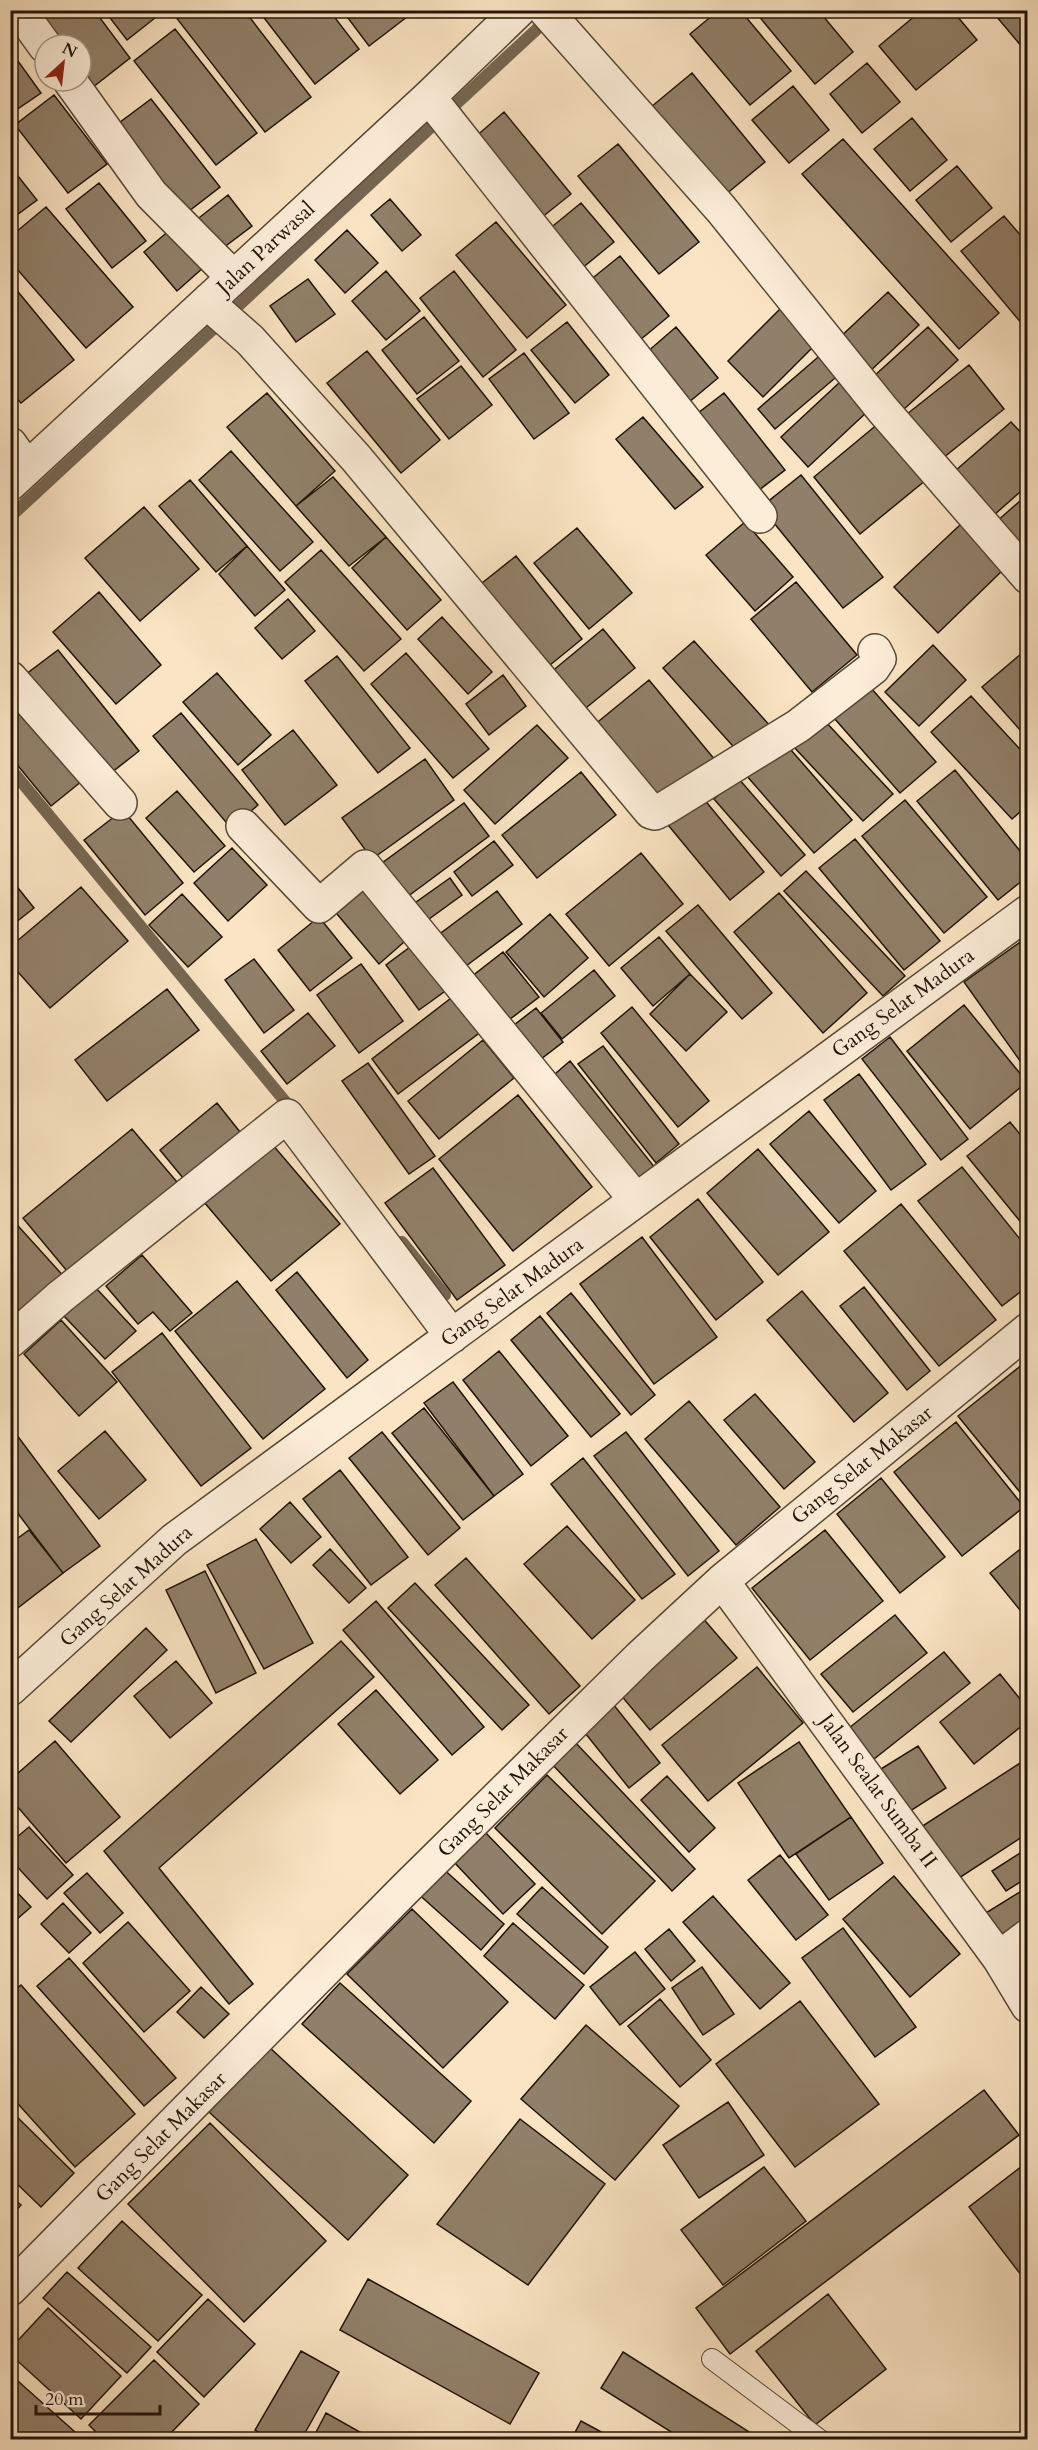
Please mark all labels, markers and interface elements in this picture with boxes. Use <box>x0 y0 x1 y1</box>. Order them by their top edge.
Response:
north arrow <box>33 33 93 93</box>
text: N <box>58 38 81 64</box>
street label: Jalan Parwasal <box>208 195 321 303</box>
street label: Gang Selat Madura <box>826 941 980 1065</box>
street label: Gang Selat Madura <box>435 1230 589 1354</box>
street label: Gang Selat Makasar <box>785 1399 939 1531</box>
street label: Gang Selat Madura <box>53 1518 199 1654</box>
street label: Jalan Sealat Sumba II <box>810 1706 944 1874</box>
street label: Gang Selat Makasar <box>431 1720 575 1864</box>
street label: Gang Selat Makasar <box>89 2065 233 2209</box>
scale bar <box>36 2378 160 2416</box>
text: 20 m <box>45 2387 84 2412</box>

